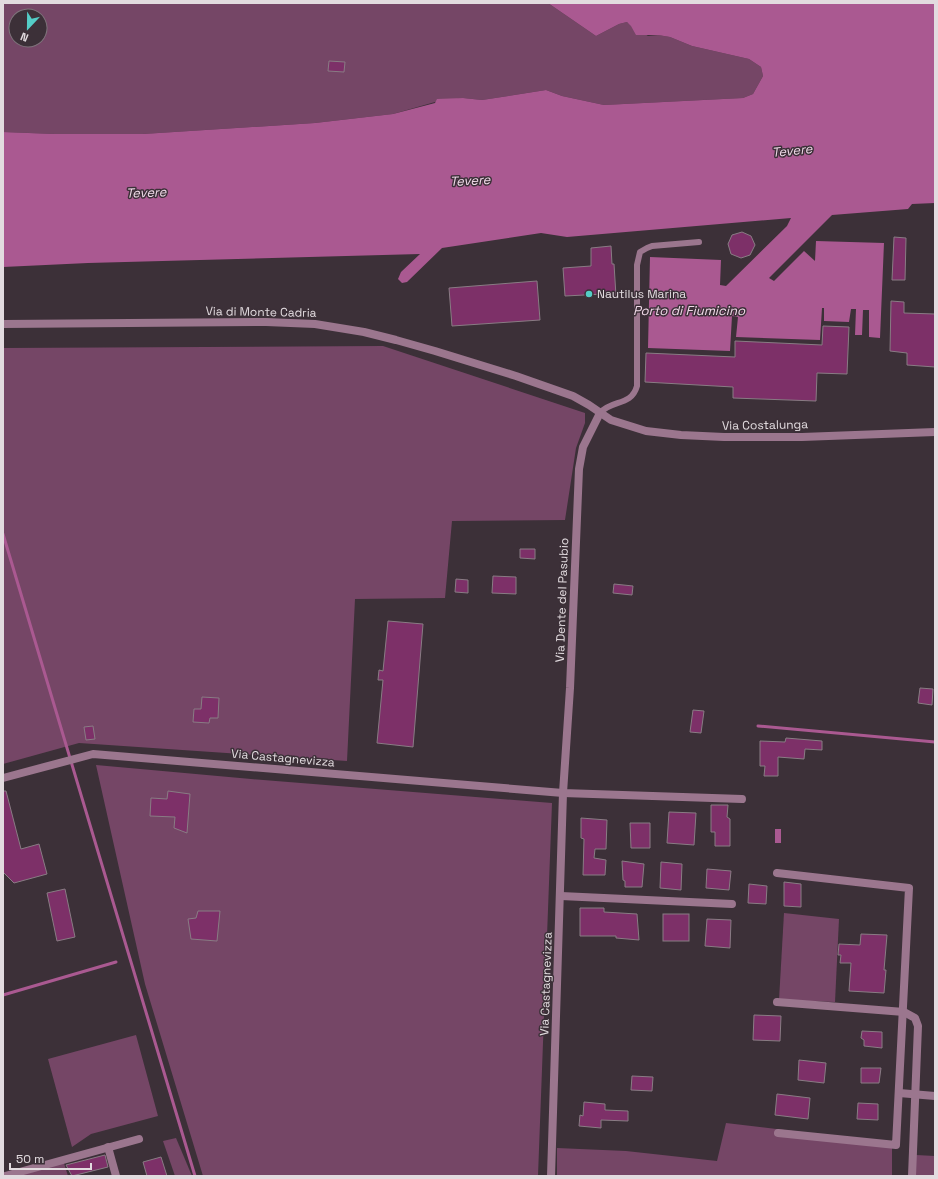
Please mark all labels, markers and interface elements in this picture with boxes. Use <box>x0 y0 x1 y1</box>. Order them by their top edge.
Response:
north arrow <box>8 8 48 48</box>
text: N <box>18 29 30 45</box>
water label: Tevere <box>771 140 814 161</box>
water label: Tevere <box>449 171 492 190</box>
water label: Tevere <box>125 183 168 202</box>
place label: Nautilus Marina <box>597 286 686 302</box>
marker: Nautilus Marina <box>584 289 594 299</box>
water label: Porto di Fiumicino <box>633 302 746 319</box>
street label: Via di Monte Cadria <box>205 303 317 321</box>
street label: Via Costalunga <box>722 416 808 434</box>
street label: Via Dente del Pasubio <box>552 537 572 663</box>
street label: Via Castagnevizza <box>230 745 336 771</box>
street label: Via Castagnevizza <box>536 932 556 1036</box>
scale bar <box>10 1145 91 1171</box>
text: 50 m <box>16 1151 44 1167</box>

